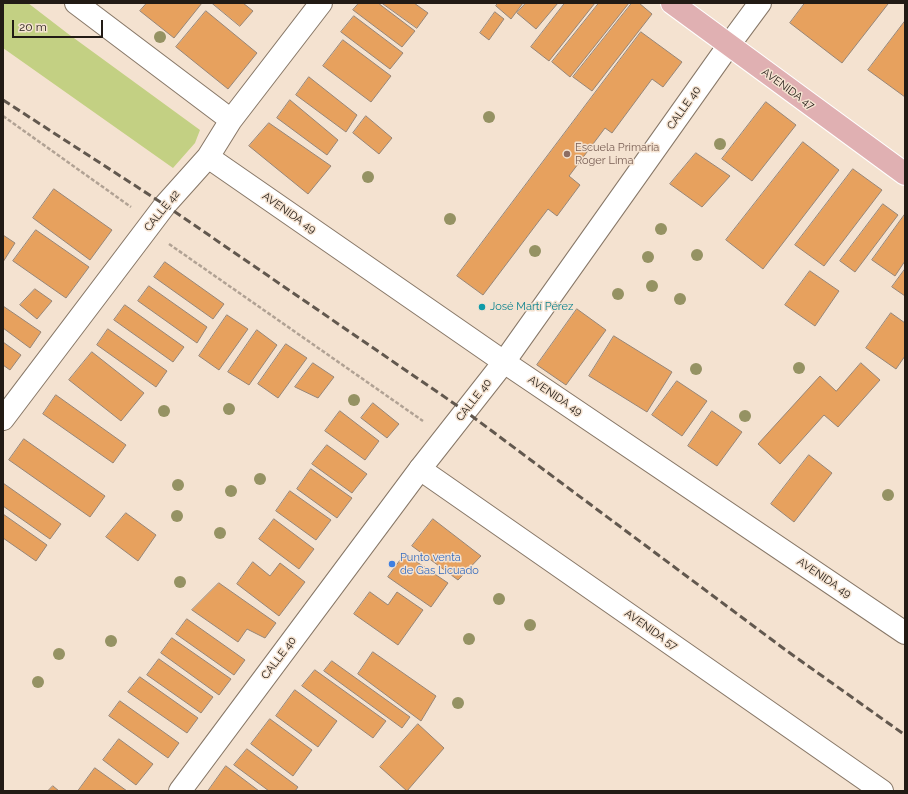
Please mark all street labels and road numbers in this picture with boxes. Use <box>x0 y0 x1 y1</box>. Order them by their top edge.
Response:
street label: AVENIDA 47 <box>759 65 817 113</box>
street label: CALLE 40 <box>664 84 704 132</box>
street label: CALLE 42 <box>141 188 183 234</box>
street label: AVENIDA 49 <box>260 190 318 236</box>
street label: AVENIDA 49 <box>525 373 585 419</box>
street label: CALLE 40 <box>453 376 495 424</box>
street label: AVENIDA 49 <box>794 555 854 601</box>
street label: AVENIDA 57 <box>622 607 680 653</box>
street label: CALLE 40 <box>259 634 299 682</box>

